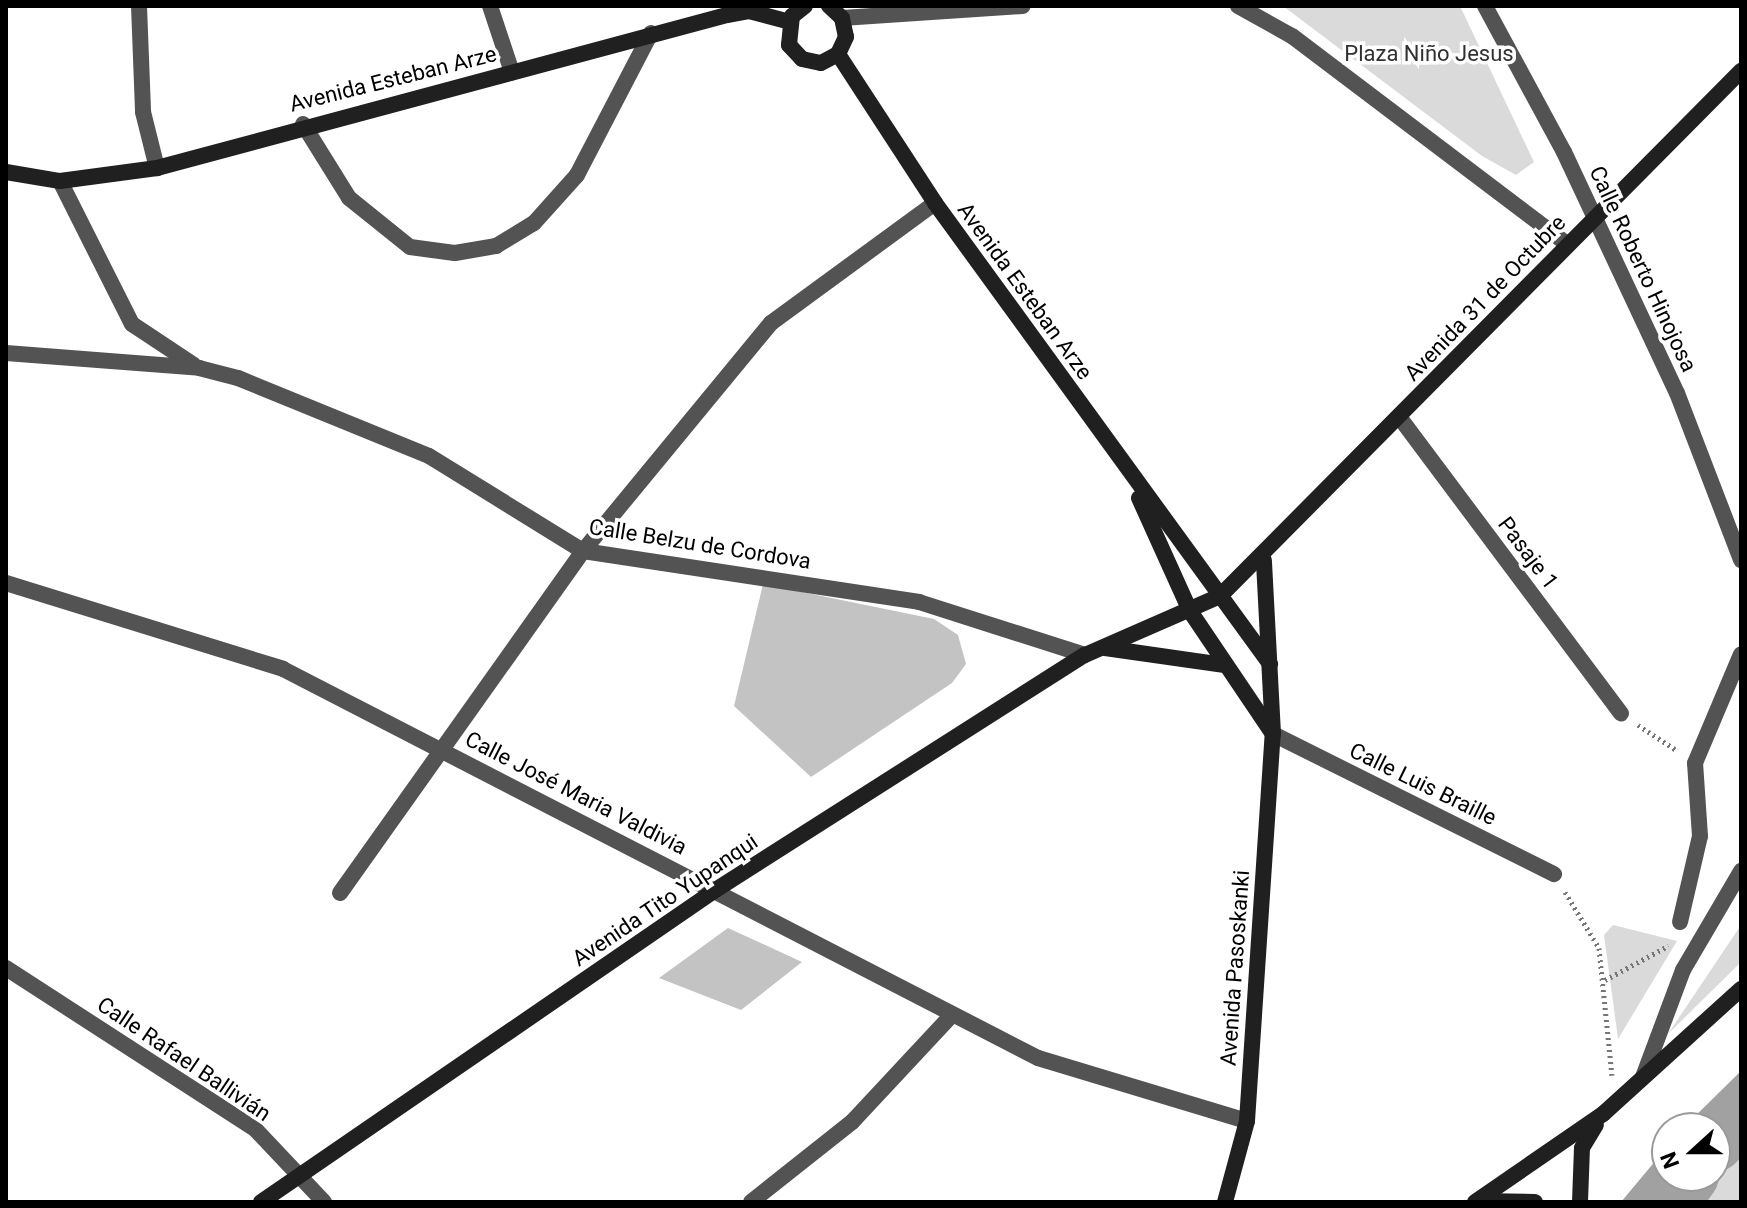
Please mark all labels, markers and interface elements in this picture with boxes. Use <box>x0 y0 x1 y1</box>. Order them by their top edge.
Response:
street label: Avenida Esteban Arze <box>287 41 499 117</box>
park label: Plaza Niño Jesus <box>1344 41 1514 67</box>
street label: Calle Roberto Hinojosa <box>1584 162 1702 376</box>
street label: Avenida Esteban Arze <box>952 197 1098 385</box>
street label: Avenida 31 de Octubre <box>1399 210 1571 386</box>
street label: Pasaje 1 <box>1492 512 1564 594</box>
street label: Calle Belzu de Cordova <box>587 513 813 575</box>
street label: Calle José Maria Valdivia <box>461 726 691 860</box>
street label: Calle Luis Braille <box>1345 737 1501 831</box>
street label: Avenida Tito Yupanqui <box>567 828 763 972</box>
street label: Avenida Pasoskanki <box>1215 869 1255 1067</box>
street label: Calle Rafael Ballivián <box>92 991 276 1127</box>
north arrow <box>1651 1112 1731 1192</box>
text: N <box>1656 1148 1684 1172</box>

